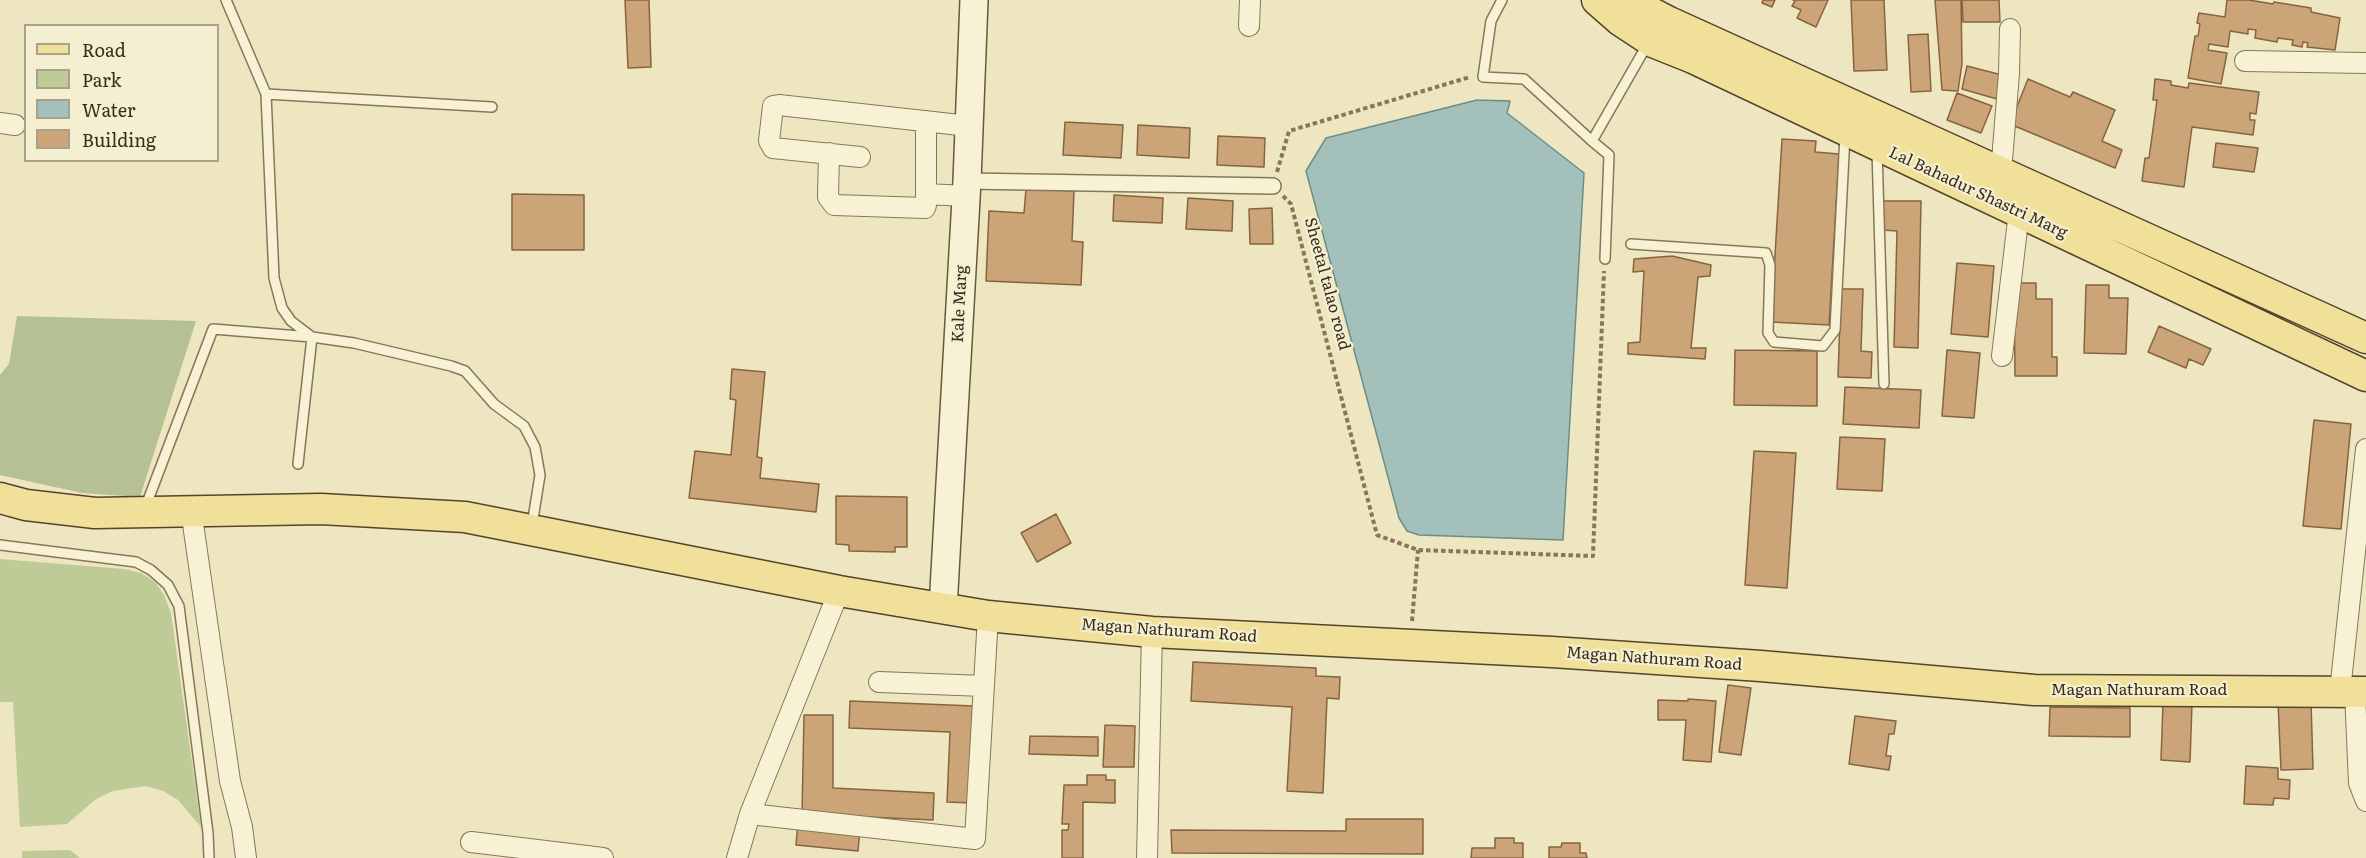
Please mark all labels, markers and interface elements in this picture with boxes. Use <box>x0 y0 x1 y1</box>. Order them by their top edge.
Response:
legend <box>24 24 219 162</box>
text: Road <box>82 36 126 63</box>
text: Park <box>82 66 121 93</box>
text: Water <box>82 96 135 123</box>
text: Building <box>82 126 156 153</box>
street label: Lal Bahadur Shastri Marg <box>1886 143 2070 243</box>
street label: Sheetal talao road <box>1300 216 1354 352</box>
street label: Kale Marg <box>948 265 972 343</box>
street label: Magan Nathuram Road <box>1080 615 1258 647</box>
street label: Magan Nathuram Road <box>1565 643 1743 675</box>
street label: Magan Nathuram Road <box>2051 680 2227 700</box>

